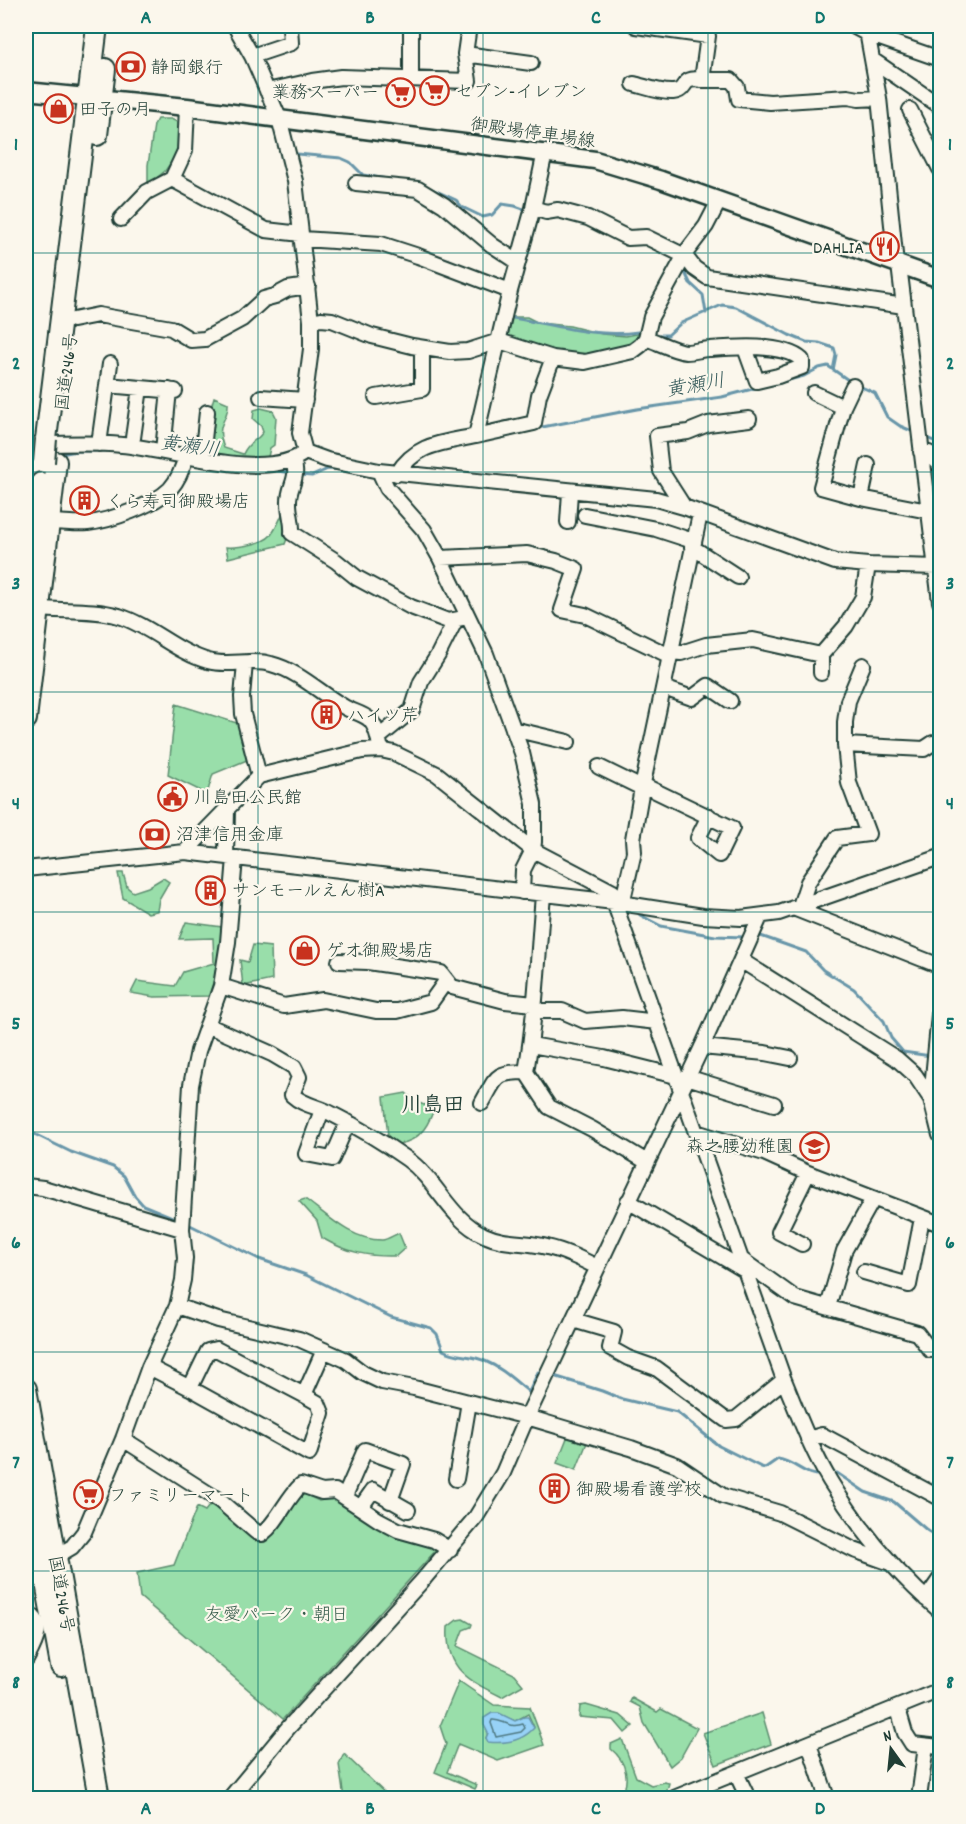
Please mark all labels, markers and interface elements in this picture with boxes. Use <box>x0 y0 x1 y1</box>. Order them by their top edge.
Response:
text: A <box>141 5 152 33</box>
text: B <box>365 5 375 33</box>
text: C <box>591 5 601 33</box>
text: D <box>815 5 826 33</box>
bank icon: 静岡銀行 <box>114 51 146 83</box>
place label: 静岡銀行 <box>151 57 223 82</box>
supermarket icon: セブン-イレブン <box>418 75 450 107</box>
supermarket icon: 業務スーパー <box>384 76 416 108</box>
place label: セブン-イレブン <box>455 81 587 106</box>
place label: 業務スーパー <box>272 82 379 107</box>
shop icon: 田子の月 <box>42 93 74 125</box>
place label: 田子の月 <box>79 99 151 124</box>
street label: 御殿場停車場線 <box>469 113 597 156</box>
text: 1 <box>14 132 18 160</box>
text: 1 <box>948 132 952 160</box>
restaurant icon: DAHLIA <box>869 231 901 263</box>
place label: DAHLIA <box>813 237 864 262</box>
street label: 国道246号 <box>51 332 86 413</box>
text: 2 <box>12 351 20 379</box>
text: 2 <box>946 351 954 379</box>
water label: 黄瀬川 <box>664 368 727 406</box>
water label: 黄瀬川 <box>158 430 221 466</box>
building icon: くら寿司御殿場店 <box>69 485 101 517</box>
place label: くら寿司御殿場店 <box>106 491 250 516</box>
text: 3 <box>12 571 20 599</box>
text: 3 <box>946 571 954 599</box>
building icon: ハイツ芹 <box>310 699 342 731</box>
place label: ハイツ芹 <box>347 705 419 730</box>
public building icon: 川島田公民館 <box>157 781 189 813</box>
place label: 川島田公民館 <box>194 787 302 812</box>
text: 4 <box>12 791 20 819</box>
text: 4 <box>946 791 954 819</box>
bank icon: 沼津信用金庫 <box>139 818 171 850</box>
place label: 沼津信用金庫 <box>176 824 284 849</box>
building icon: サンモールえん樹A <box>195 874 227 906</box>
place label: サンモールえん樹A <box>232 880 385 905</box>
shop icon: ゲオ御殿場店 <box>289 934 321 966</box>
place label: ゲオ御殿場店 <box>326 940 434 965</box>
text: 5 <box>11 1011 21 1039</box>
text: 5 <box>945 1011 955 1039</box>
district label: 川島田 <box>402 1092 465 1122</box>
school or university icon: 森之腰幼稚園 <box>799 1130 831 1162</box>
place label: 森之腰幼稚園 <box>686 1136 794 1161</box>
text: 6 <box>11 1230 21 1258</box>
text: 6 <box>945 1230 955 1258</box>
text: 7 <box>12 1450 20 1478</box>
text: 7 <box>946 1450 954 1478</box>
building icon: 御殿場看護学校 <box>539 1473 571 1505</box>
supermarket icon: ファミリーマート <box>72 1479 104 1511</box>
place label: 御殿場看護学校 <box>576 1479 702 1504</box>
place label: ファミリーマート <box>109 1485 253 1510</box>
street label: 国道246号 <box>40 1554 79 1635</box>
park label: 友愛パーク・朝日 <box>205 1604 349 1629</box>
text: 8 <box>12 1670 20 1698</box>
text: 8 <box>946 1670 954 1698</box>
north arrow <box>861 1719 921 1779</box>
text: N <box>881 1725 895 1749</box>
text: A <box>141 1796 152 1824</box>
text: B <box>365 1796 375 1824</box>
text: C <box>591 1796 601 1824</box>
text: D <box>815 1796 826 1824</box>

